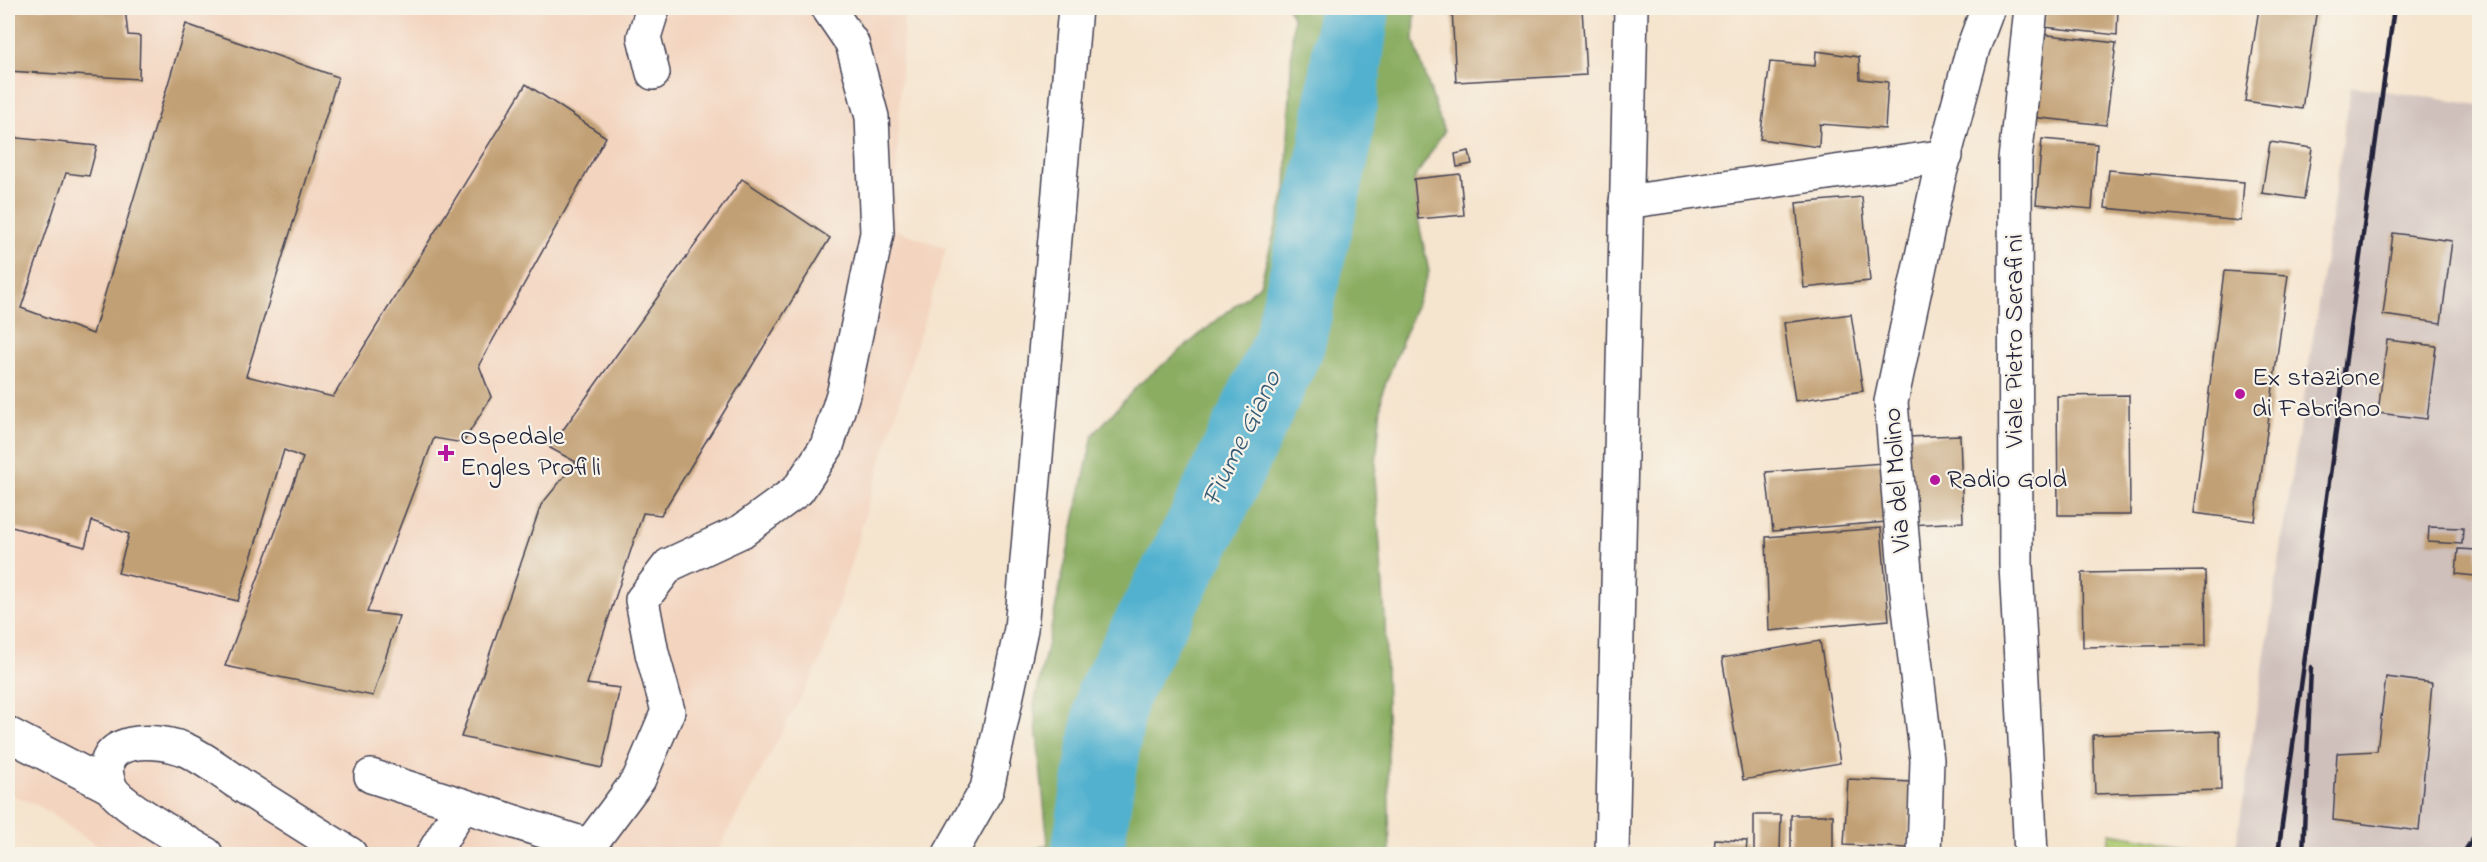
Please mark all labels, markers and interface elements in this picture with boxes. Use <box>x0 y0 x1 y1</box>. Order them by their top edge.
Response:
street label: Viale Pietro Serafini <box>1996 234 2035 449</box>
place label: Ex stazione di Fabriano <box>2252 359 2381 429</box>
water label: Fiume Giano <box>1192 363 1294 514</box>
marker: Ex stazione di Fabriano <box>2233 387 2247 401</box>
street label: Via del Molino <box>1873 406 1923 555</box>
place label: Ospedale Engles Profili <box>460 418 601 488</box>
marker: Ospedale Engles Profili <box>437 444 455 462</box>
place label: Radio Gold <box>1947 461 2067 500</box>
marker: Radio Gold <box>1928 473 1942 487</box>

